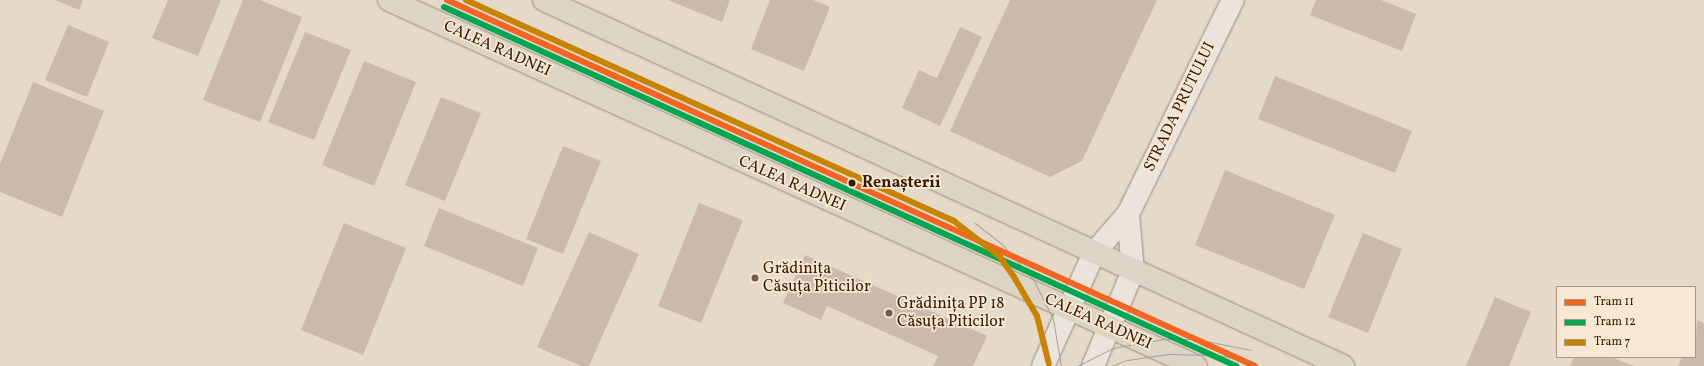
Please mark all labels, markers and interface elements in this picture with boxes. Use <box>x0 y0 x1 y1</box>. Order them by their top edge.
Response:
street label: CALEA RADNEI <box>440 17 554 81</box>
street label: STRADA PRUTULUI <box>1140 39 1220 175</box>
street label: CALEA RADNEI <box>735 152 849 216</box>
place label: Renașterii <box>862 173 941 193</box>
marker: Renașterii <box>845 176 859 190</box>
place label: Grădinița Căsuța Piticilor <box>763 259 871 297</box>
marker: Grădinița Căsuța Piticilor <box>750 273 760 283</box>
legend <box>1556 286 1696 358</box>
street label: CALEA RADNEI <box>1041 290 1155 354</box>
place label: Grădinița PP 18 Căsuța Piticilor <box>897 294 1005 332</box>
text: Tram 11 <box>1594 294 1634 310</box>
marker: Grădinița PP 18 Căsuța Piticilor <box>884 308 894 318</box>
text: Tram 12 <box>1594 314 1636 330</box>
text: Tram 7 <box>1594 334 1630 350</box>

